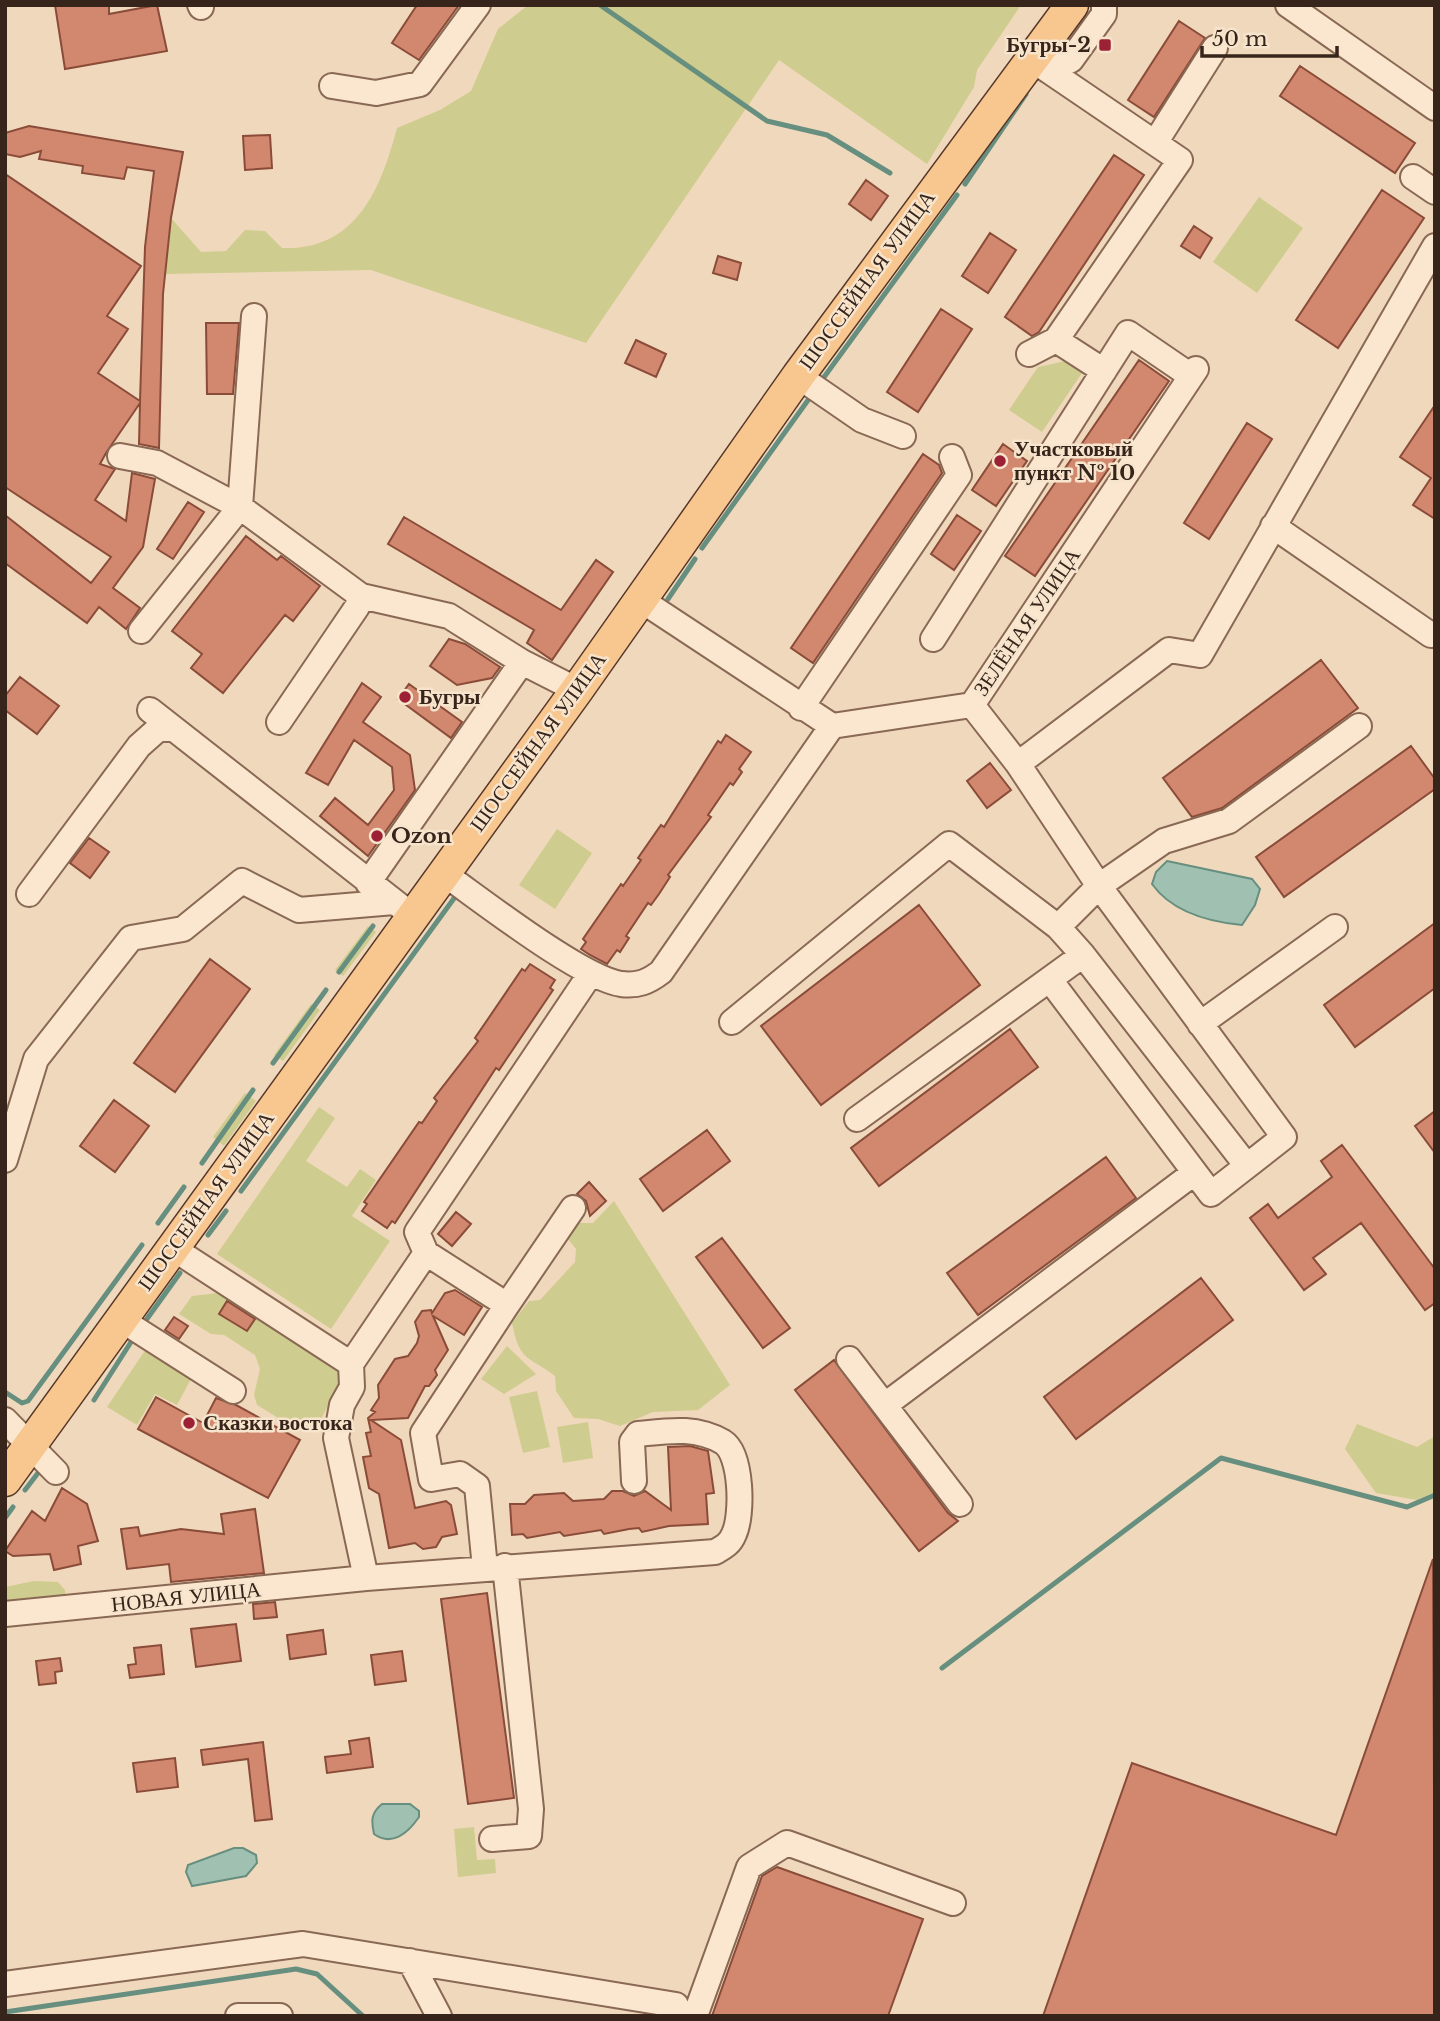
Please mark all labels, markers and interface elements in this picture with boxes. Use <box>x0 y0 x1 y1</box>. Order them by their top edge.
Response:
scale bar <box>1202 14 1337 58</box>
text: 50 m <box>1212 26 1268 52</box>
place label: Бугры-2 <box>1006 32 1091 58</box>
marker: Бугры-2 <box>1097 37 1113 53</box>
street label: ШОССЕЙНАЯ УЛИЦА <box>793 185 941 375</box>
place label: Участковый пункт № 10 <box>1014 436 1135 486</box>
marker: Участковый пункт № 10 <box>992 453 1008 469</box>
street label: ЗЕЛЁНАЯ УЛИЦА <box>968 542 1087 701</box>
street label: ШОССЕЙНАЯ УЛИЦА <box>464 647 612 837</box>
place label: Бугры <box>419 684 480 710</box>
marker: Бугры <box>397 689 413 705</box>
place label: Ozon <box>391 823 452 849</box>
marker: Ozon <box>369 828 385 844</box>
street label: ШОССЕЙНАЯ УЛИЦА <box>132 1106 280 1296</box>
place label: Сказки востока <box>203 1410 353 1436</box>
marker: Сказки востока <box>181 1415 197 1431</box>
street label: НОВАЯ УЛИЦА <box>110 1576 263 1618</box>

